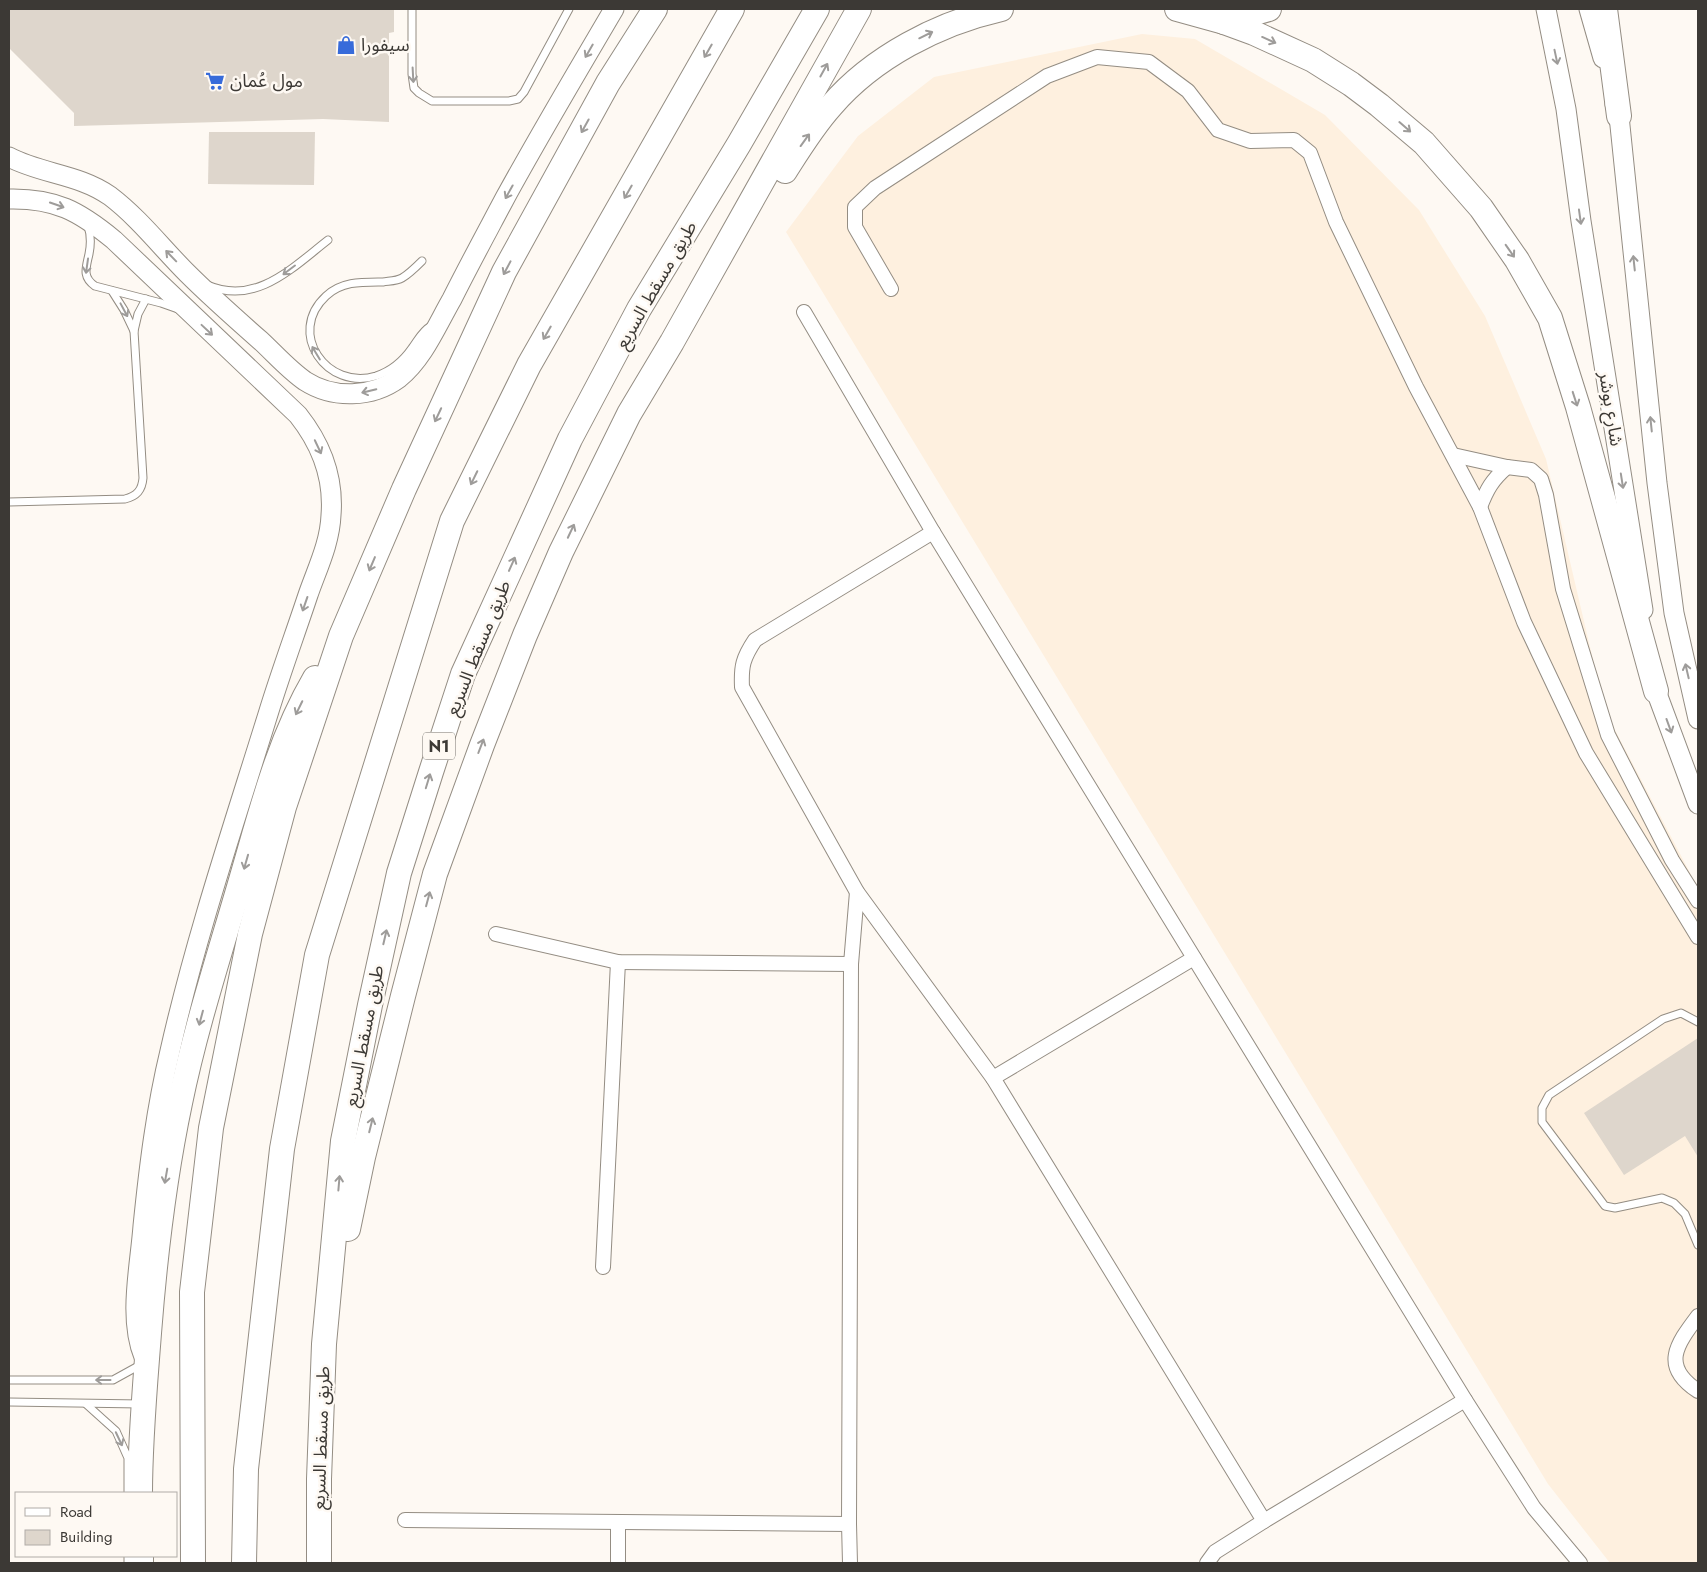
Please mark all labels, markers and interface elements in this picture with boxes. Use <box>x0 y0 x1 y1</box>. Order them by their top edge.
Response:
one-way arrow <box>919 30 934 40</box>
place label: سيفورا <box>361 32 410 58</box>
shop icon: سيفورا <box>335 34 357 56</box>
one-way arrow <box>1262 37 1277 46</box>
one-way arrow <box>584 43 594 58</box>
one-way arrow <box>703 43 712 58</box>
one-way arrow <box>1551 48 1561 64</box>
one-way arrow <box>820 64 830 78</box>
one-way arrow <box>408 67 417 83</box>
place label: مول عُمان <box>230 68 303 94</box>
supermarket icon: مول عُمان <box>204 70 226 92</box>
one-way arrow <box>580 118 590 133</box>
one-way arrow <box>1399 122 1412 133</box>
one-way arrow <box>800 133 810 147</box>
one-way arrow <box>503 184 513 199</box>
one-way arrow <box>622 185 632 199</box>
one-way arrow <box>49 200 65 210</box>
one-way arrow <box>1575 209 1585 225</box>
street label: طريق مسقط السريع <box>609 216 704 354</box>
one-way arrow <box>1505 244 1515 258</box>
one-way arrow <box>165 250 177 262</box>
one-way arrow <box>1629 255 1639 271</box>
one-way arrow <box>82 257 92 273</box>
one-way arrow <box>502 260 511 275</box>
one-way arrow <box>282 265 296 275</box>
one-way arrow <box>119 303 129 318</box>
one-way arrow <box>201 324 214 336</box>
one-way arrow <box>541 326 551 340</box>
one-way arrow <box>311 347 321 361</box>
street label: شارع بوشر <box>1591 369 1630 448</box>
one-way arrow <box>361 387 377 396</box>
one-way arrow <box>1571 390 1580 406</box>
one-way arrow <box>433 407 442 422</box>
one-way arrow <box>1646 417 1656 433</box>
one-way arrow <box>314 439 324 454</box>
one-way arrow <box>468 470 478 485</box>
one-way arrow <box>1618 473 1628 489</box>
one-way arrow <box>566 524 576 539</box>
one-way arrow <box>366 556 376 571</box>
one-way arrow <box>508 557 518 572</box>
street label: طريق مسقط السريع <box>439 576 518 720</box>
one-way arrow <box>300 595 309 611</box>
one-way arrow <box>1682 664 1691 680</box>
one-way arrow <box>294 700 303 715</box>
one-way arrow <box>1665 718 1674 733</box>
road number: N1 <box>423 732 455 759</box>
one-way arrow <box>477 739 486 754</box>
one-way arrow <box>424 773 433 789</box>
one-way arrow <box>241 853 251 869</box>
one-way arrow <box>424 892 434 908</box>
one-way arrow <box>381 930 390 946</box>
street label: طريق مسقط السريع <box>338 963 391 1109</box>
one-way arrow <box>195 1009 205 1025</box>
one-way arrow <box>367 1117 376 1133</box>
one-way arrow <box>161 1168 171 1184</box>
one-way arrow <box>335 1175 344 1191</box>
street label: طريق مسقط السريع <box>305 1366 338 1510</box>
one-way arrow <box>95 1375 111 1385</box>
one-way arrow <box>115 1431 124 1446</box>
legend <box>15 1492 178 1557</box>
text: Road <box>60 1501 92 1523</box>
text: Building <box>60 1526 112 1548</box>

